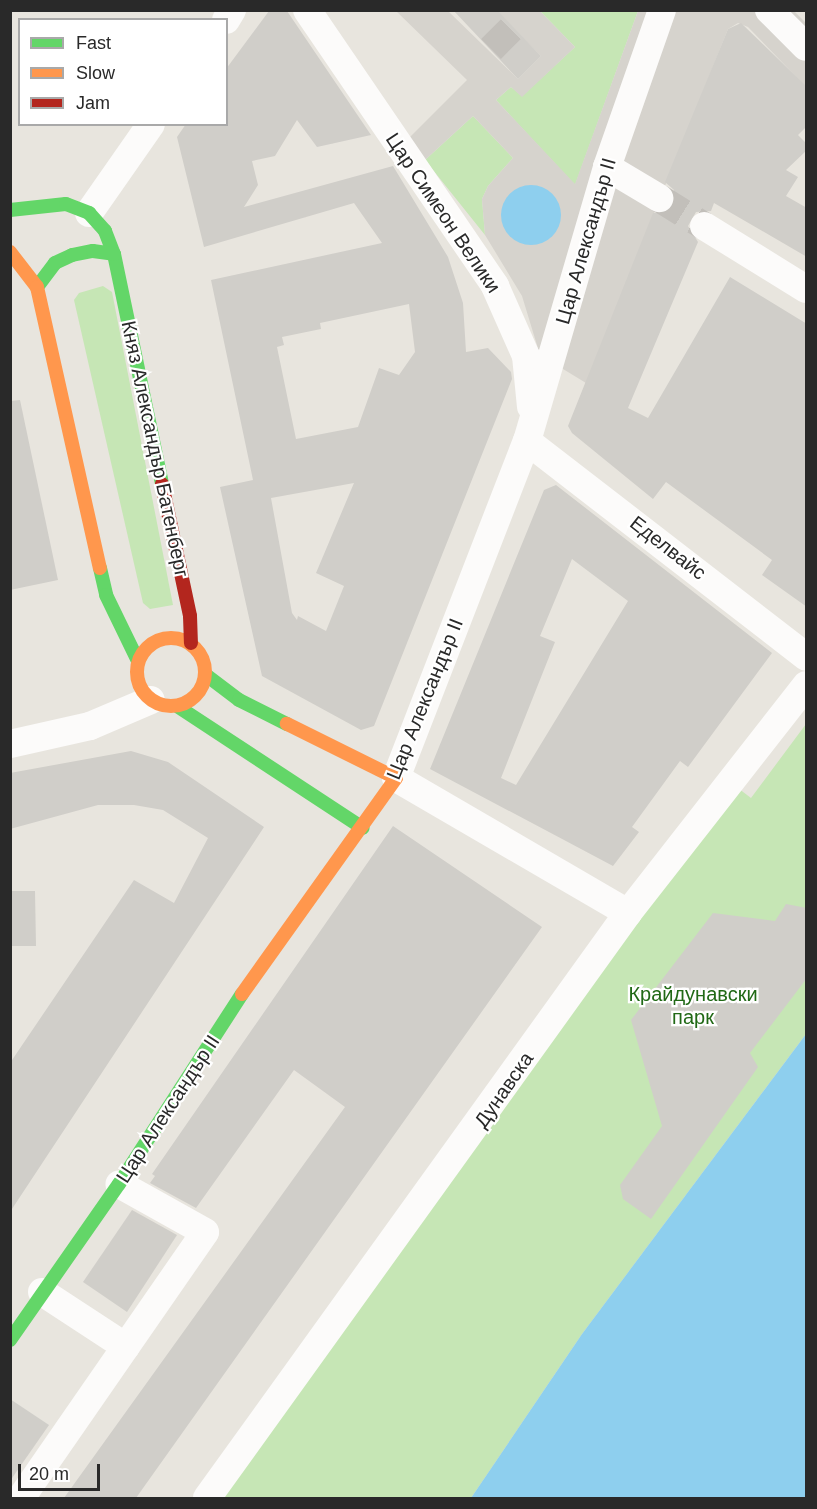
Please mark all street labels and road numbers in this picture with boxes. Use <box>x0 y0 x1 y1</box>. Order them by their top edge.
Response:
street label: Цар Симеон Велики <box>381 128 505 298</box>
street label: Цар Александър II <box>551 155 621 327</box>
street label: Княз Александър Батенберг <box>116 319 194 579</box>
street label: Еделвайс <box>625 511 711 585</box>
street label: Цар Александър II <box>382 615 468 783</box>
street label: Цар Александър II <box>111 1030 225 1188</box>
street label: Дунавска <box>469 1048 539 1132</box>

